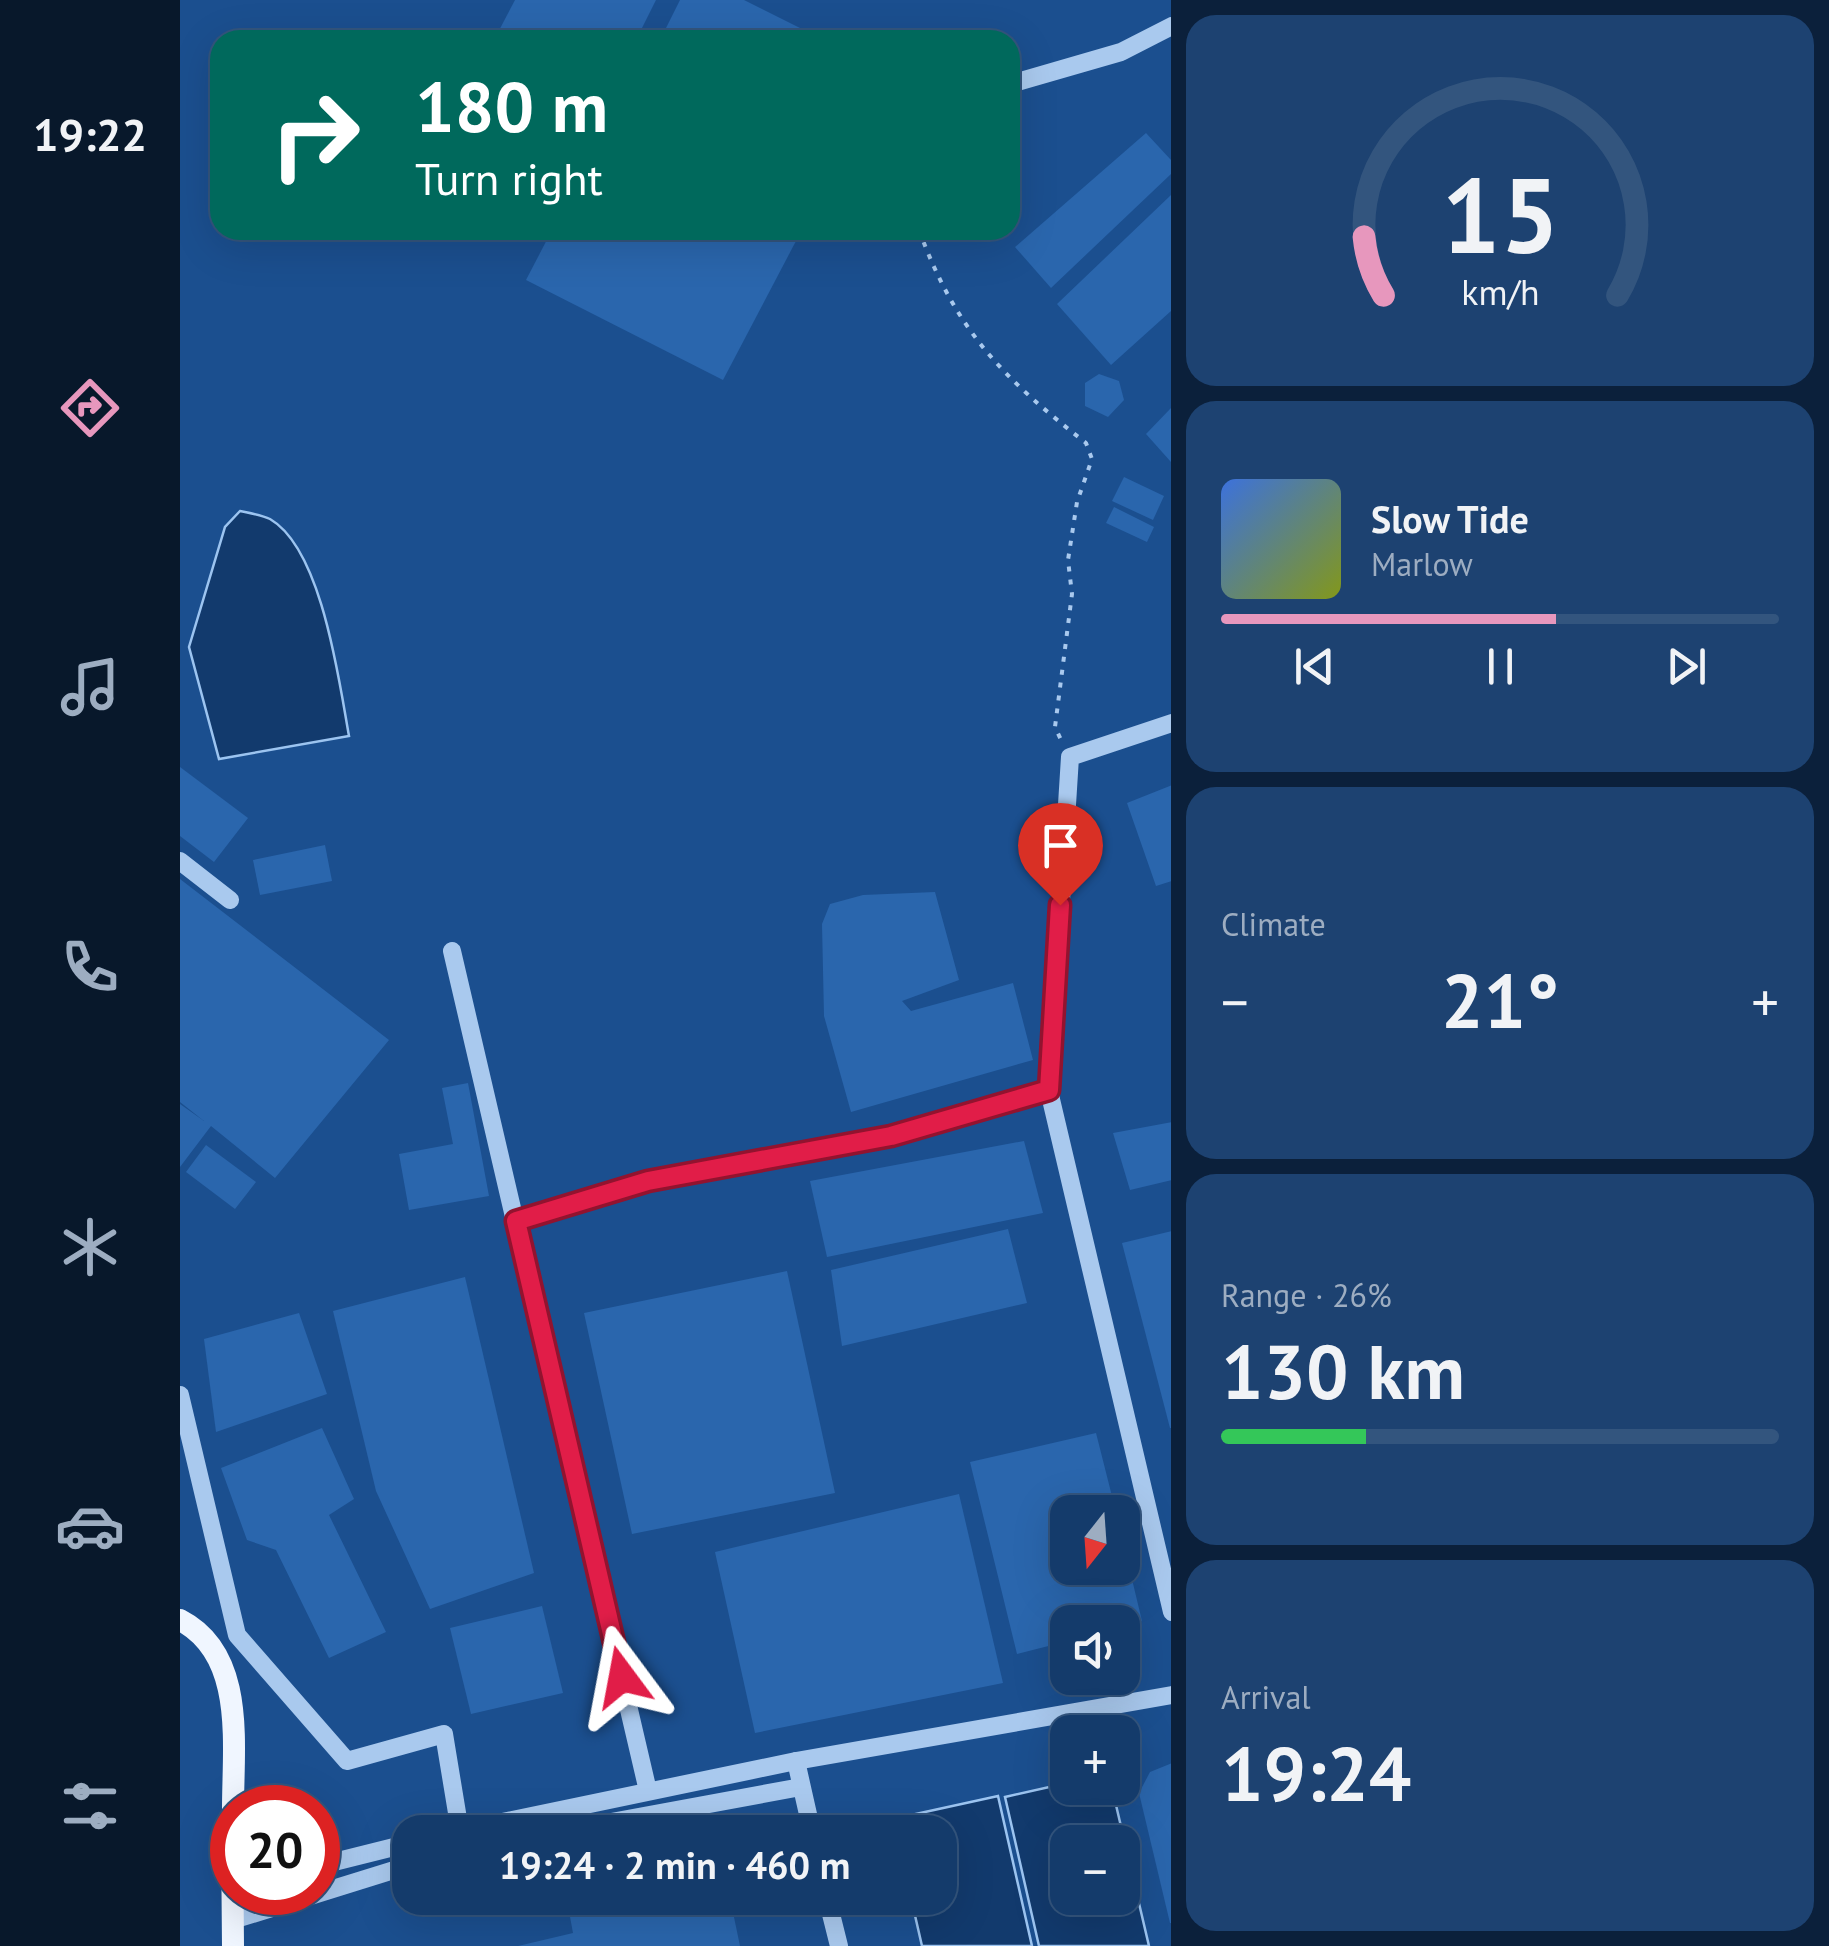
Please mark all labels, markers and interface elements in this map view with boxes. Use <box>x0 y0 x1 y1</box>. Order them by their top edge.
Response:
text: 180 m <box>415 61 608 151</box>
icon: right <box>250 70 380 200</box>
text: 19:22 <box>33 105 147 163</box>
text: 15 <box>1441 147 1559 282</box>
text: Turn right <box>415 149 603 207</box>
text: km/h <box>1461 269 1539 315</box>
icon: directions <box>55 373 125 443</box>
text: Slow Tide <box>1371 494 1529 543</box>
text: Marlow <box>1371 543 1473 585</box>
icon: previous <box>1287 639 1342 694</box>
icon: pause <box>1473 639 1528 694</box>
icon: next <box>1659 639 1714 694</box>
icon: music <box>55 652 125 722</box>
pin <box>1018 803 1103 906</box>
icon: arrive <box>1033 818 1088 873</box>
text: Climate <box>1221 903 1326 945</box>
icon: phone <box>55 932 125 1002</box>
text: 21° <box>1441 952 1559 1049</box>
text: − <box>1221 966 1249 1037</box>
text: + <box>1751 966 1779 1037</box>
icon: climate <box>55 1212 125 1282</box>
text: Range · 26% <box>1221 1274 1392 1316</box>
text: 130 km <box>1221 1323 1465 1420</box>
icon: car <box>55 1491 125 1561</box>
north arrow <box>1050 1495 1140 1585</box>
map controls <box>1050 1495 1140 1915</box>
button: sound <box>1050 1605 1140 1695</box>
position arrow <box>570 1625 674 1729</box>
text: Arrival <box>1221 1676 1311 1718</box>
button: + <box>1050 1715 1140 1805</box>
text: 19:24 <box>1221 1725 1411 1822</box>
icon: filters <box>55 1771 125 1841</box>
speed limit sign: 20 <box>210 1785 340 1915</box>
button: − <box>1050 1825 1140 1915</box>
text: 19:24 · 2 min · 460 m <box>499 1840 850 1889</box>

